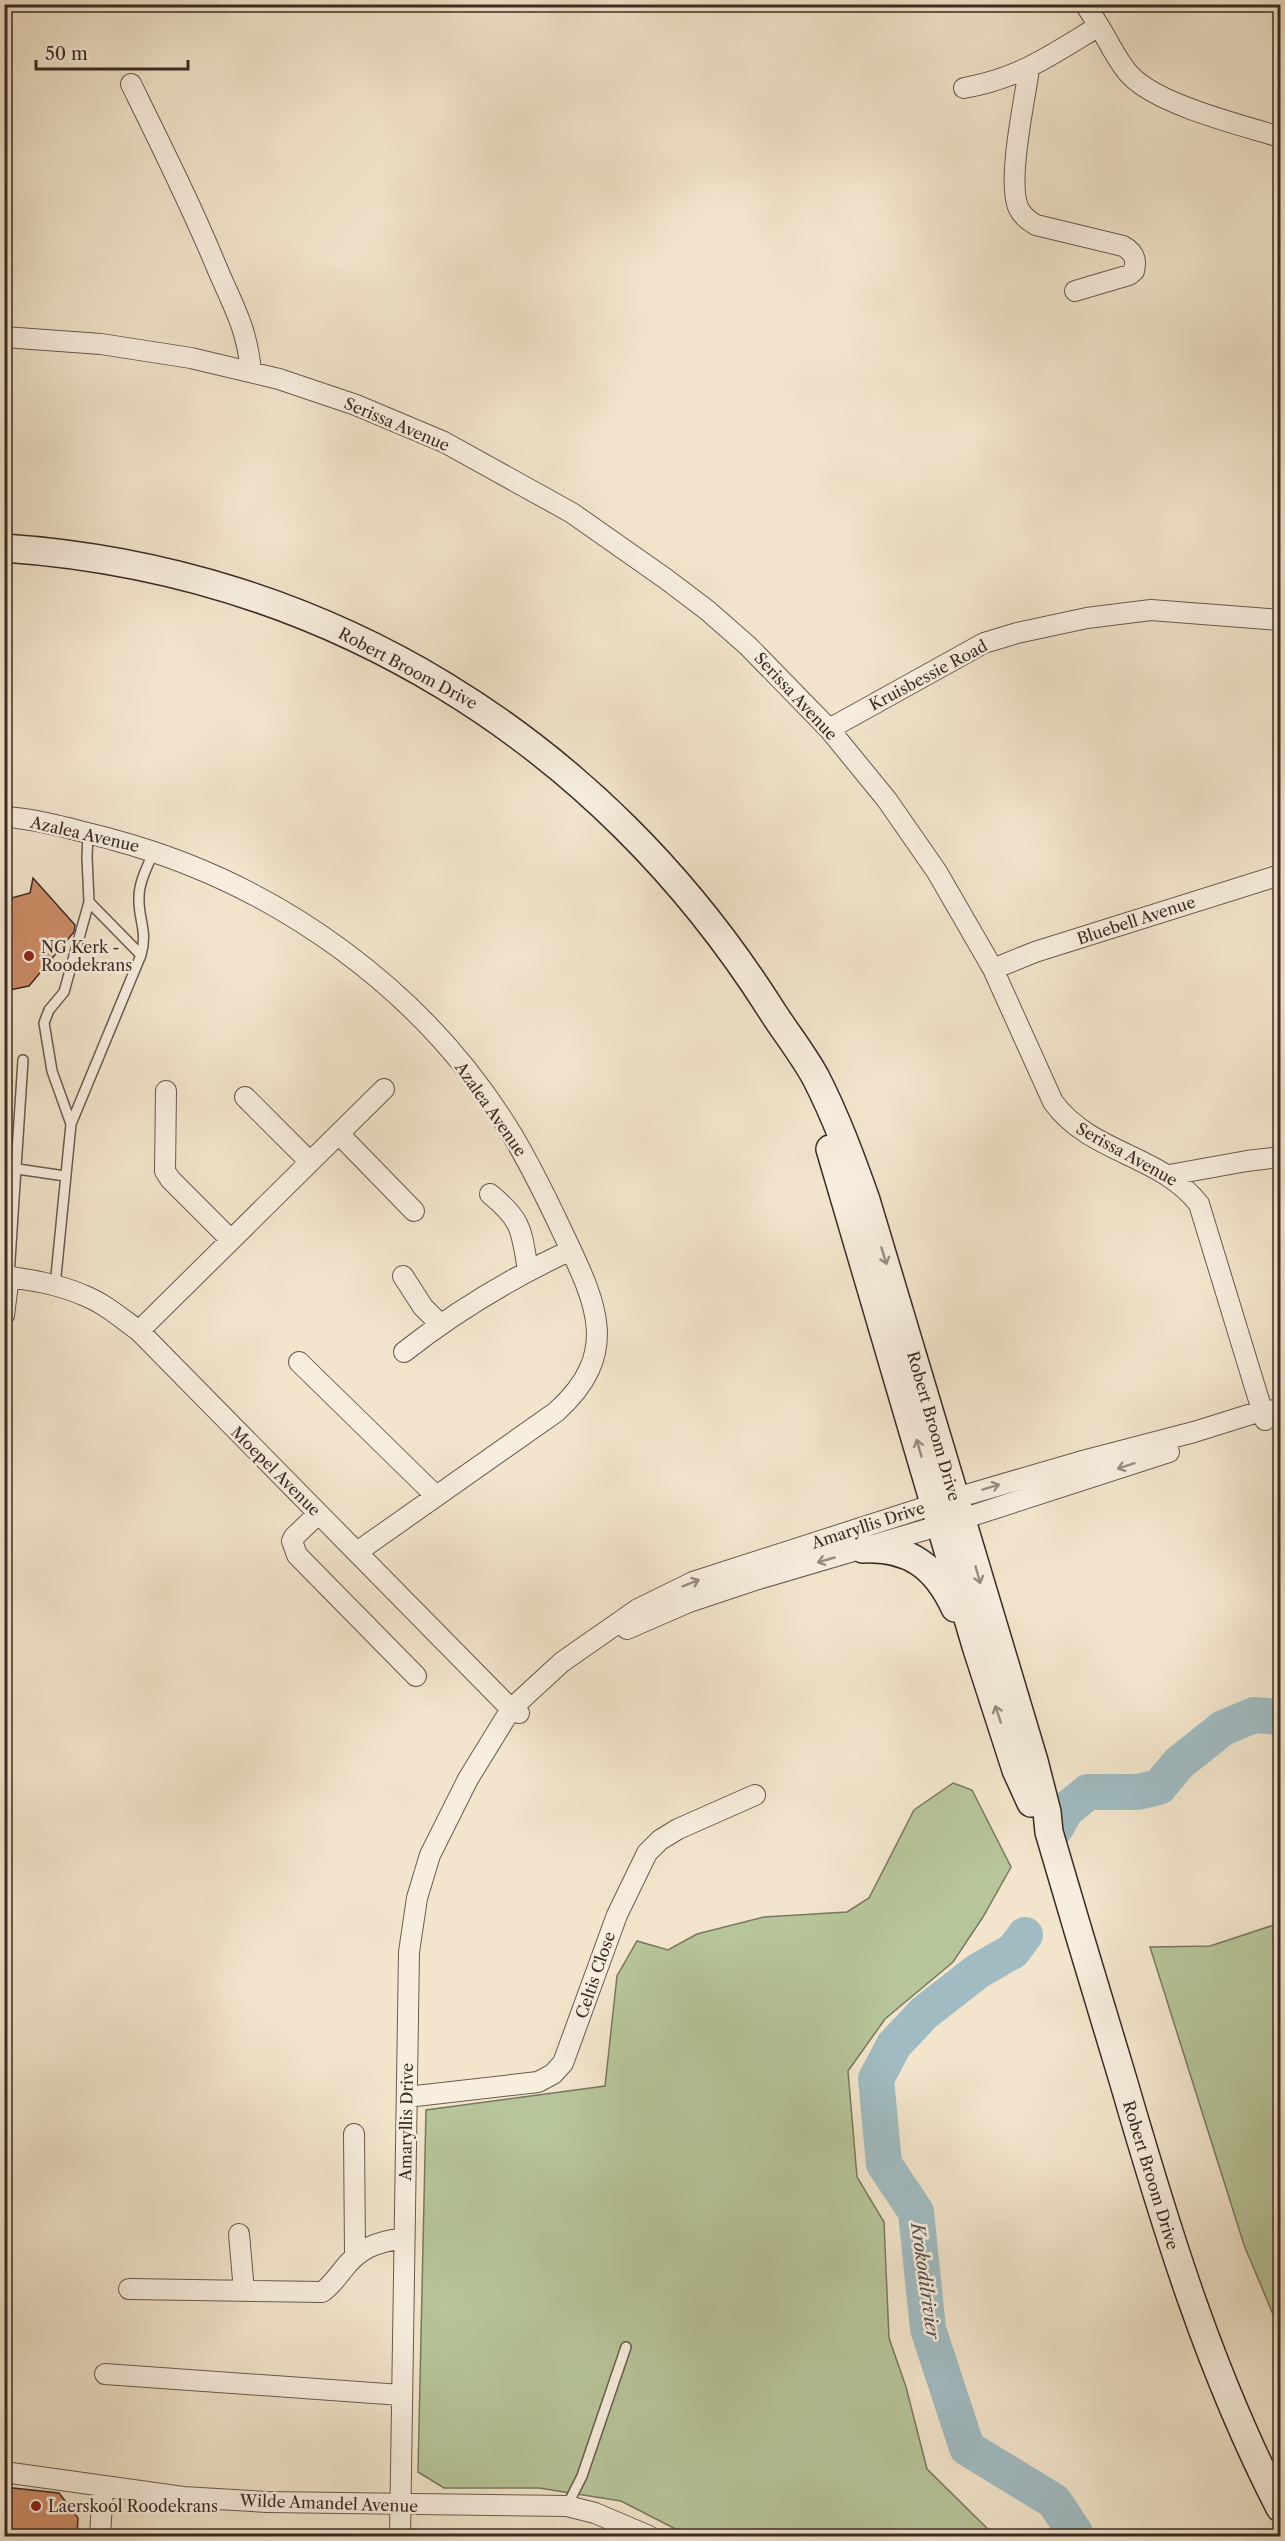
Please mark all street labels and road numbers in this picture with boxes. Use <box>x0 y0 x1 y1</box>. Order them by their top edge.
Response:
street label: Serissa Avenue <box>341 393 453 455</box>
street label: Robert Broom Drive <box>335 623 481 713</box>
street label: Kruisbessie Road <box>865 635 991 715</box>
street label: Serissa Avenue <box>750 648 842 744</box>
street label: Azalea Avenue <box>28 812 141 856</box>
street label: Bluebell Avenue <box>1074 891 1198 949</box>
street label: Azalea Avenue <box>450 1057 531 1160</box>
street label: Serissa Avenue <box>1073 1118 1181 1190</box>
street label: Robert Broom Drive <box>903 1349 965 1503</box>
street label: Moepel Avenue <box>227 1422 325 1520</box>
street label: Amaryllis Drive <box>808 1497 927 1553</box>
street label: Celtis Close <box>571 1929 619 2021</box>
street label: Amaryllis Drive <box>395 2063 417 2182</box>
street label: Robert Broom Drive <box>1119 2098 1183 2252</box>
street label: Wilde Amandel Avenue <box>238 2490 419 2516</box>

